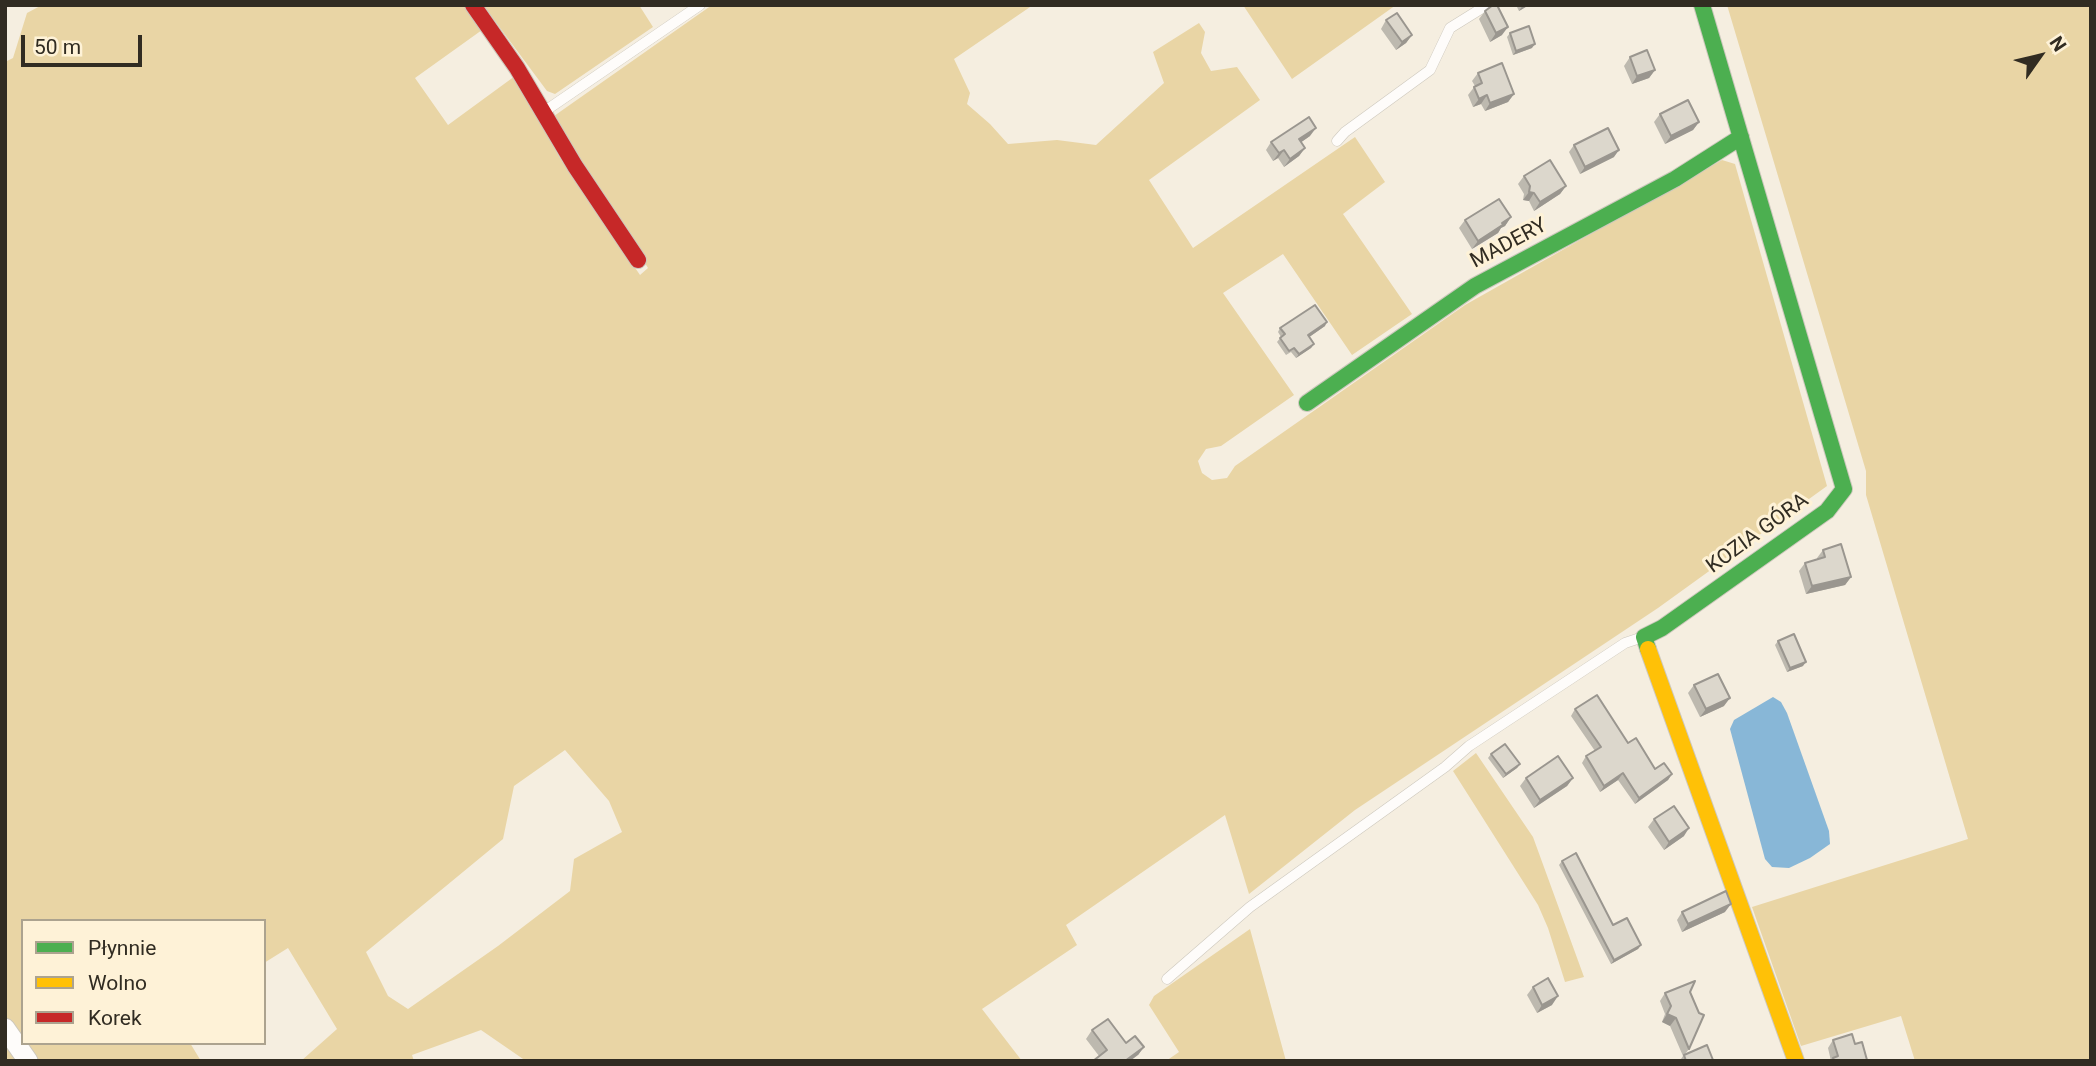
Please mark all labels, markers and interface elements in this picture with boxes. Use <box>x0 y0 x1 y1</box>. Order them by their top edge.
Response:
scale bar <box>24 21 145 65</box>
north arrow <box>2005 21 2075 91</box>
text: N <box>2045 32 2071 56</box>
text: 50 m <box>34 35 81 59</box>
street label: MADERY <box>1466 213 1552 275</box>
street label: KOZIA GÓRA <box>1702 489 1814 579</box>
legend <box>21 919 266 1045</box>
text: Płynnie <box>88 936 156 960</box>
text: Wolno <box>88 971 147 995</box>
text: Korek <box>88 1006 142 1030</box>

